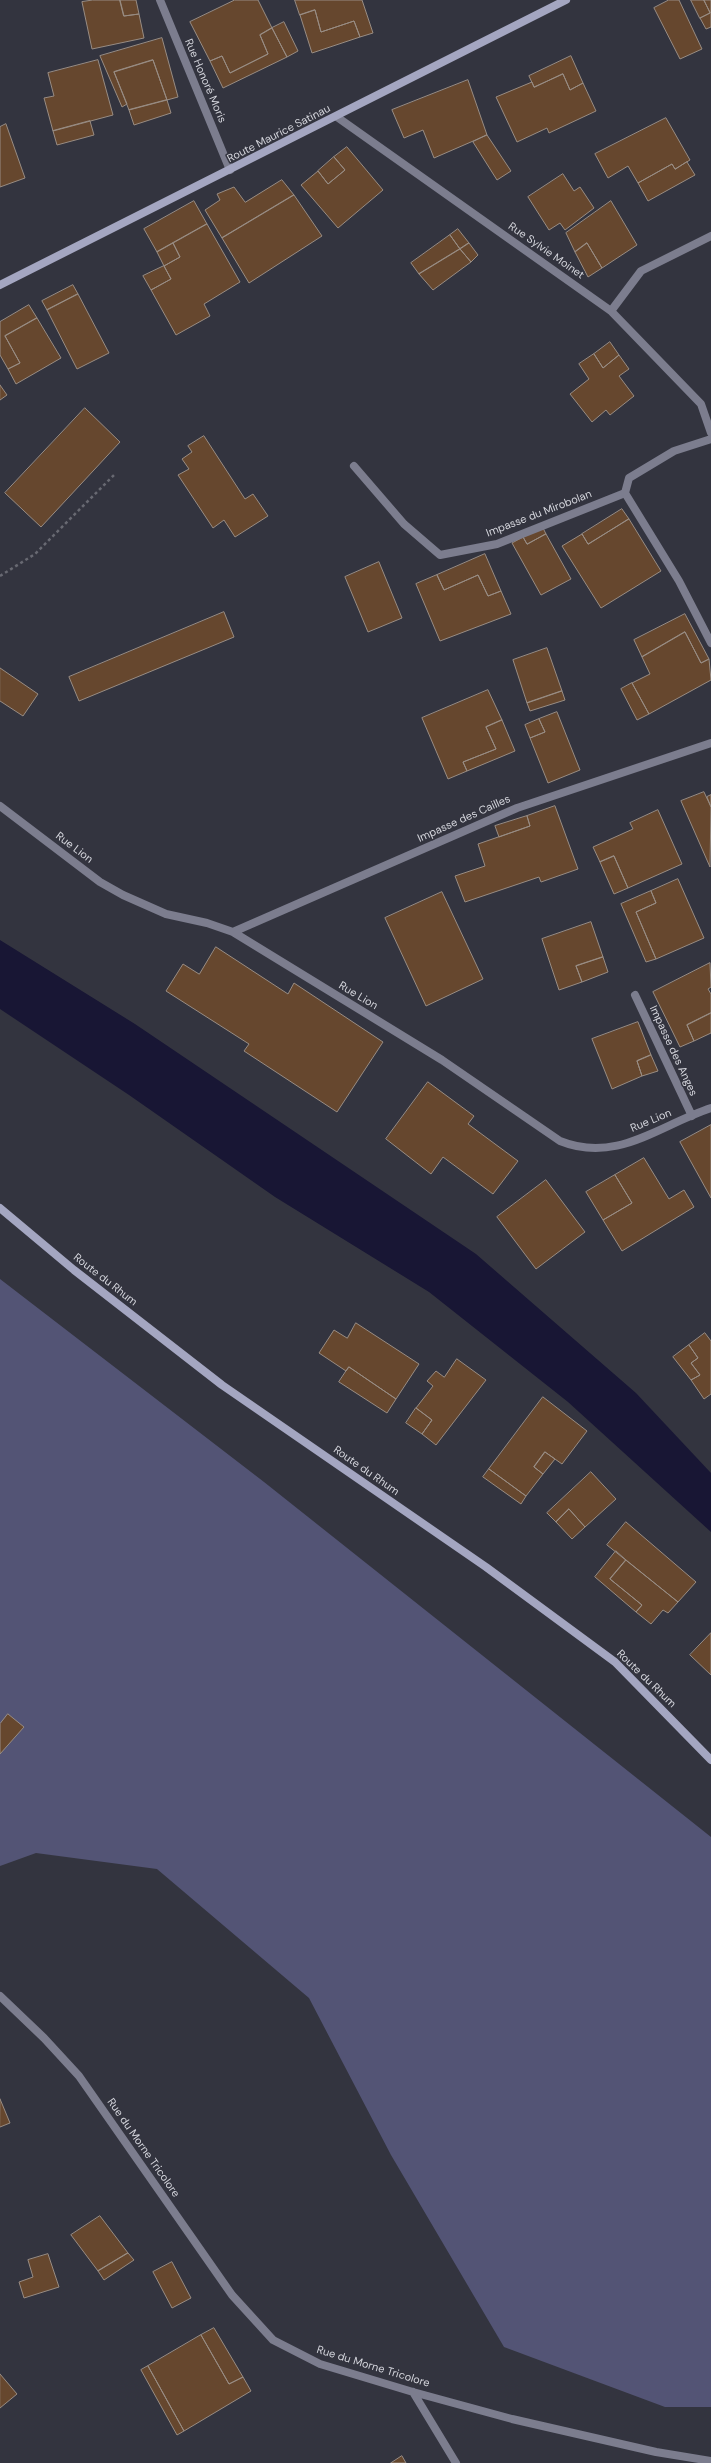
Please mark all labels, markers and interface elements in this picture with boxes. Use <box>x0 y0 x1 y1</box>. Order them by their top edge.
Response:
street label: Rue Honoré Moris <box>181 37 229 125</box>
street label: Route Maurice Satinau <box>225 102 333 166</box>
street label: Rue Sylvie Moinet <box>505 220 587 282</box>
street label: Impasse du Mirobolan <box>484 488 594 540</box>
street label: Impasse des Cailles <box>416 793 512 845</box>
street label: Rue Lion <box>53 830 95 866</box>
street label: Rue Lion <box>336 979 380 1013</box>
street label: Impasse des Anges <box>646 1004 700 1098</box>
street label: Rue Lion <box>628 1106 674 1136</box>
street label: Route du Rhum <box>70 1251 140 1309</box>
street label: Route du Rhum <box>330 1443 402 1499</box>
street label: Route du Rhum <box>614 1647 678 1711</box>
street label: Rue du Morne Tricolore <box>104 2096 182 2200</box>
street label: Rue du Morne Tricolore <box>315 2343 431 2391</box>

